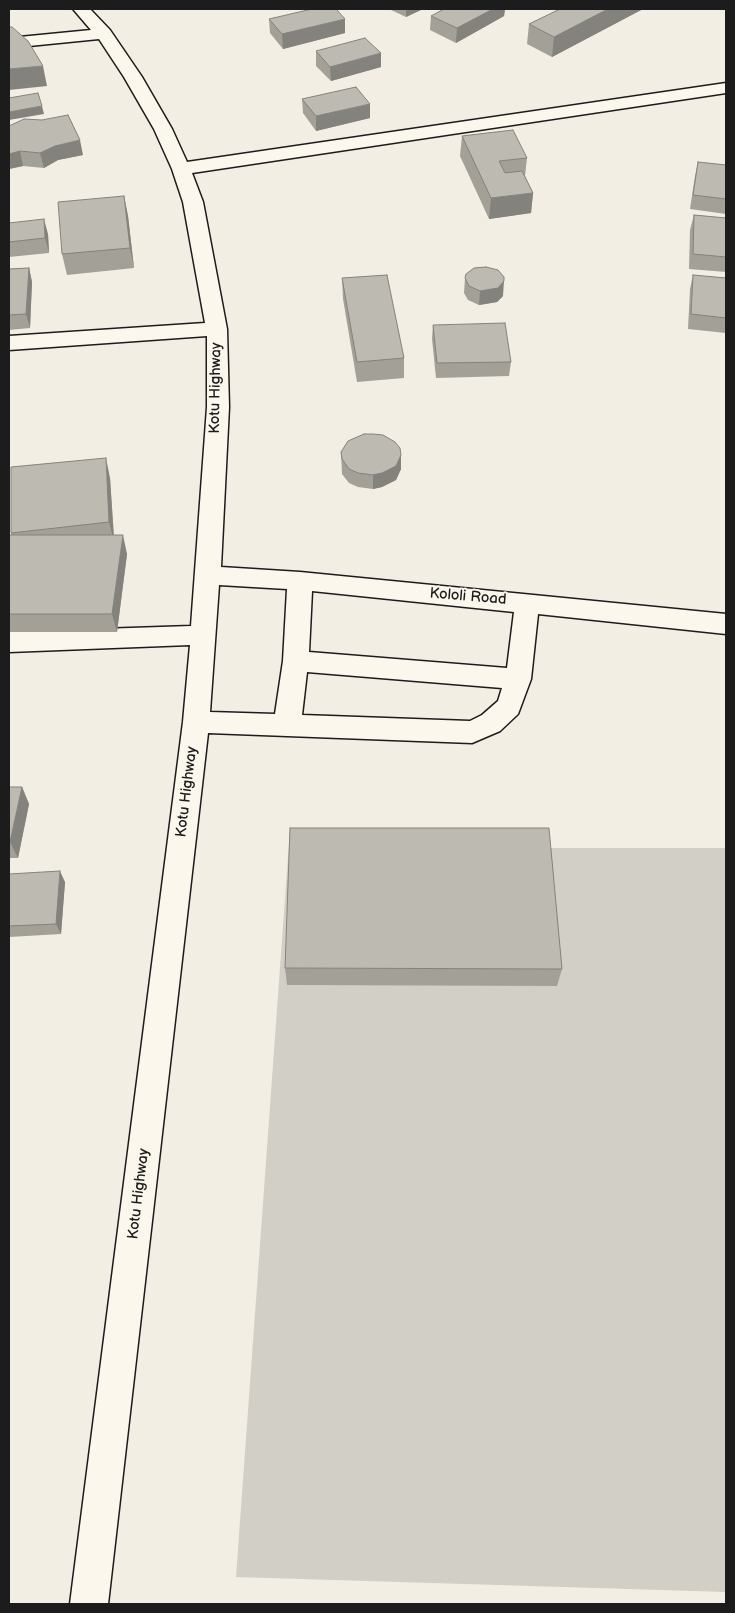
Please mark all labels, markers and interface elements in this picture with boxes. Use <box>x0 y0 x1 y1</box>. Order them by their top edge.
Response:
street label: Kotu Highway <box>206 342 226 434</box>
street label: Kololi Road <box>429 585 507 609</box>
street label: Kotu Highway <box>173 746 201 838</box>
street label: Kotu Highway <box>125 1148 153 1240</box>

